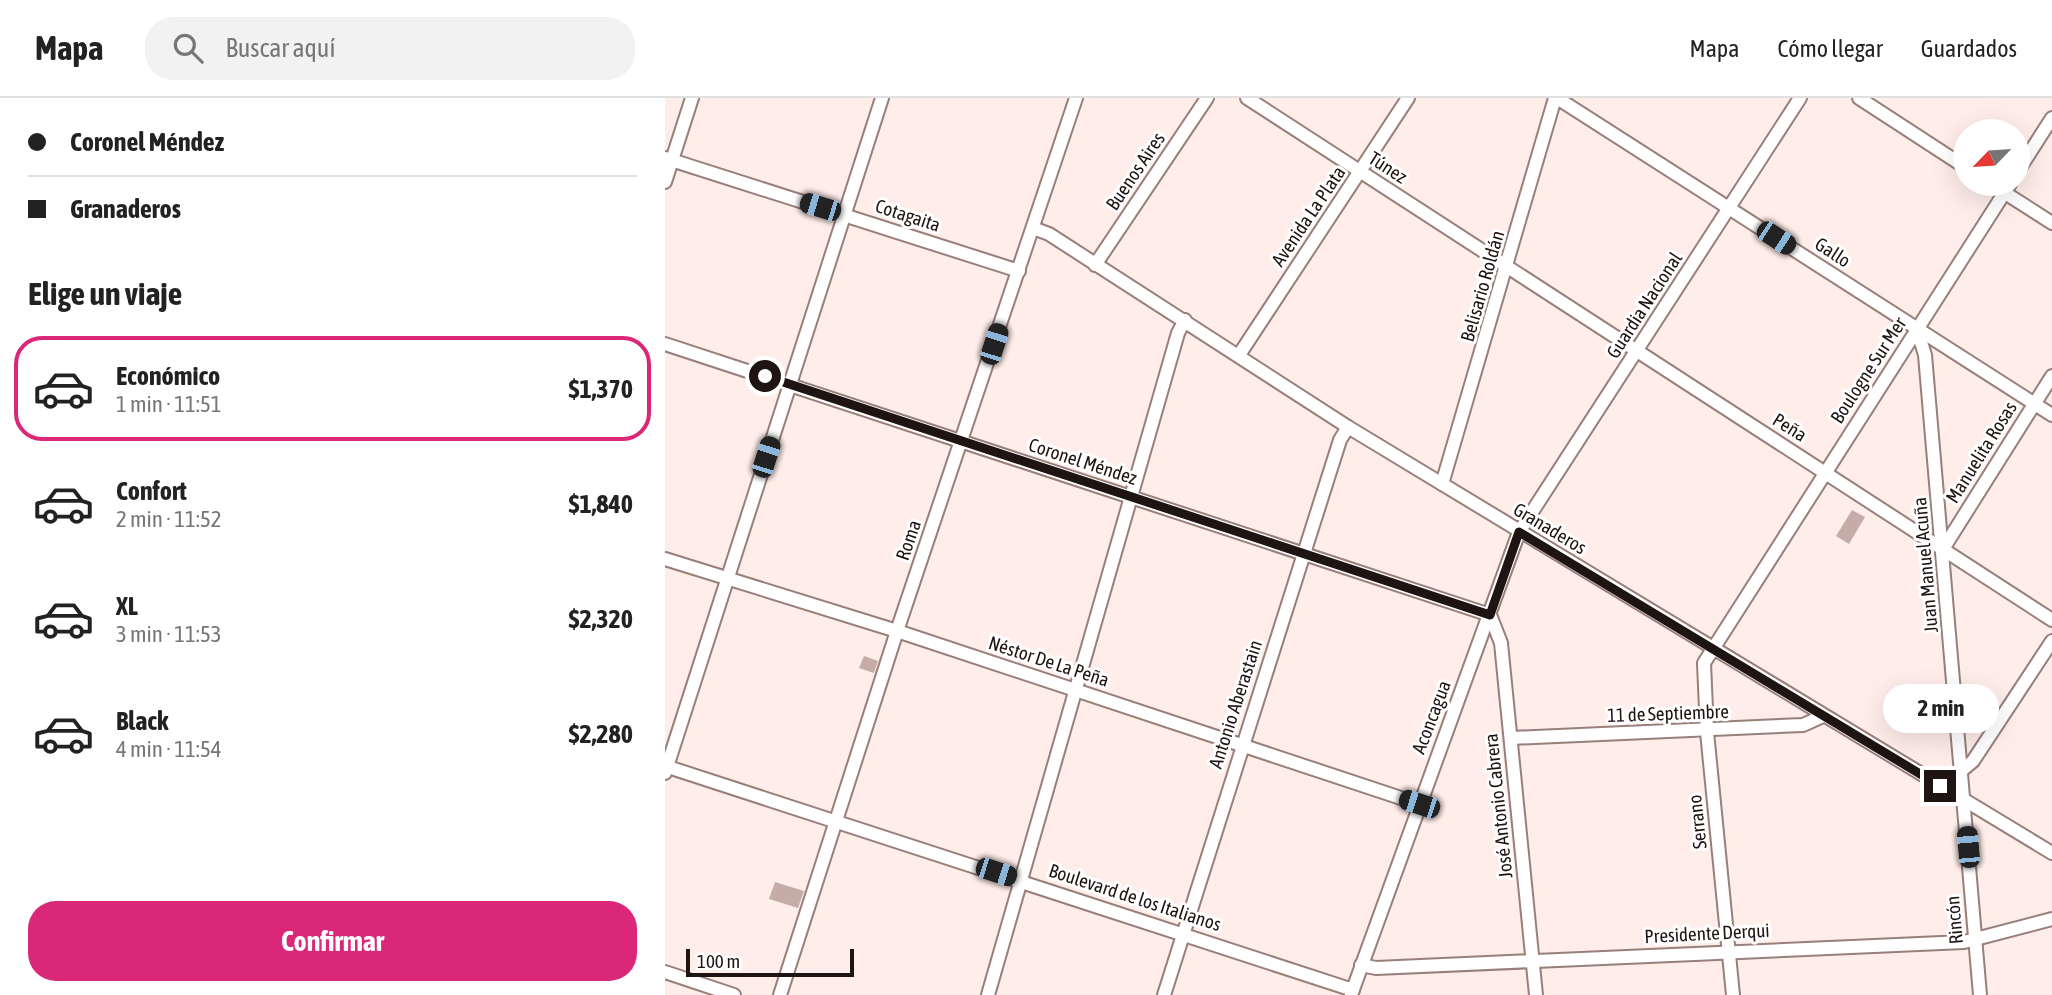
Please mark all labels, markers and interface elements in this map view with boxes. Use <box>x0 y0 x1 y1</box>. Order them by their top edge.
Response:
search box <box>145 17 635 80</box>
text: Mapa <box>35 29 103 67</box>
icon: search <box>169 29 207 67</box>
text: Buscar aquí <box>225 33 335 63</box>
text: Mapa <box>1690 35 1739 62</box>
text: Cómo llegar <box>1777 35 1883 62</box>
text: Guardados <box>1921 35 2017 62</box>
north arrow <box>1953 119 2030 196</box>
map controls <box>1953 119 2030 196</box>
text: Coronel Méndez <box>70 127 224 157</box>
street label: Buenos Aires <box>1101 128 1169 214</box>
street label: Túnez <box>1365 147 1411 188</box>
street label: Avenida La Plata <box>1266 162 1350 270</box>
car <box>797 191 844 223</box>
text: Granaderos <box>70 194 181 224</box>
street label: Cotagaita <box>873 194 943 236</box>
car <box>1753 218 1800 258</box>
street label: Belisario Roldán <box>1456 228 1508 344</box>
street label: Gallo <box>1811 233 1855 272</box>
street label: Guardia Nacional <box>1602 248 1686 362</box>
text: Elige un viaje <box>28 275 182 312</box>
street label: Boulogne Sur Mer <box>1826 313 1911 427</box>
car <box>978 321 1011 367</box>
icon: car <box>32 357 95 420</box>
route start <box>749 360 781 392</box>
text: Económico <box>116 361 220 391</box>
text: $1,370 <box>569 374 633 404</box>
text: 1 min · 11:51 <box>116 391 222 417</box>
street label: Manuelita Rosas <box>1941 397 2021 507</box>
street label: Peña <box>1769 408 1811 446</box>
street label: Coronel Méndez <box>1026 433 1140 489</box>
car <box>750 434 783 480</box>
icon: car <box>32 472 95 535</box>
text: Confort <box>116 476 187 506</box>
text: $1,840 <box>569 489 633 519</box>
street label: Juan Manuel Acuña <box>1908 496 1942 634</box>
street label: Granaderos <box>1510 498 1591 558</box>
text: 2 min · 11:52 <box>116 506 222 532</box>
street label: Roma <box>891 517 925 563</box>
icon: car <box>32 587 95 650</box>
text: XL <box>116 591 138 621</box>
text: $2,320 <box>569 604 633 634</box>
text: 3 min · 11:53 <box>116 621 222 647</box>
street label: Néstor De La Peña <box>986 631 1112 691</box>
street label: Antonio Aberastain <box>1204 637 1266 771</box>
street label: Aconcagua <box>1407 677 1455 757</box>
callout: 2 min <box>1882 684 1998 734</box>
text: 2 min <box>1918 695 1964 721</box>
street label: 11 de Septiembre <box>1607 700 1729 726</box>
icon: car <box>32 702 95 765</box>
text: Black <box>116 706 168 736</box>
text: $2,280 <box>569 719 633 749</box>
street label: José Antonio Cabrera <box>1479 733 1517 879</box>
text: 4 min · 11:54 <box>116 736 222 762</box>
route end <box>1924 770 1956 802</box>
car <box>1396 788 1443 820</box>
street label: Serrano <box>1683 794 1711 850</box>
car <box>1956 825 1981 869</box>
car <box>973 856 1020 888</box>
street label: Boulevard de los Italianos <box>1046 859 1224 935</box>
street label: Rincón <box>1941 895 1967 945</box>
button: Confirmar <box>28 901 637 981</box>
street label: Presidente Derqui <box>1644 919 1770 947</box>
scale bar <box>686 946 854 978</box>
text: 100 m <box>697 950 740 972</box>

